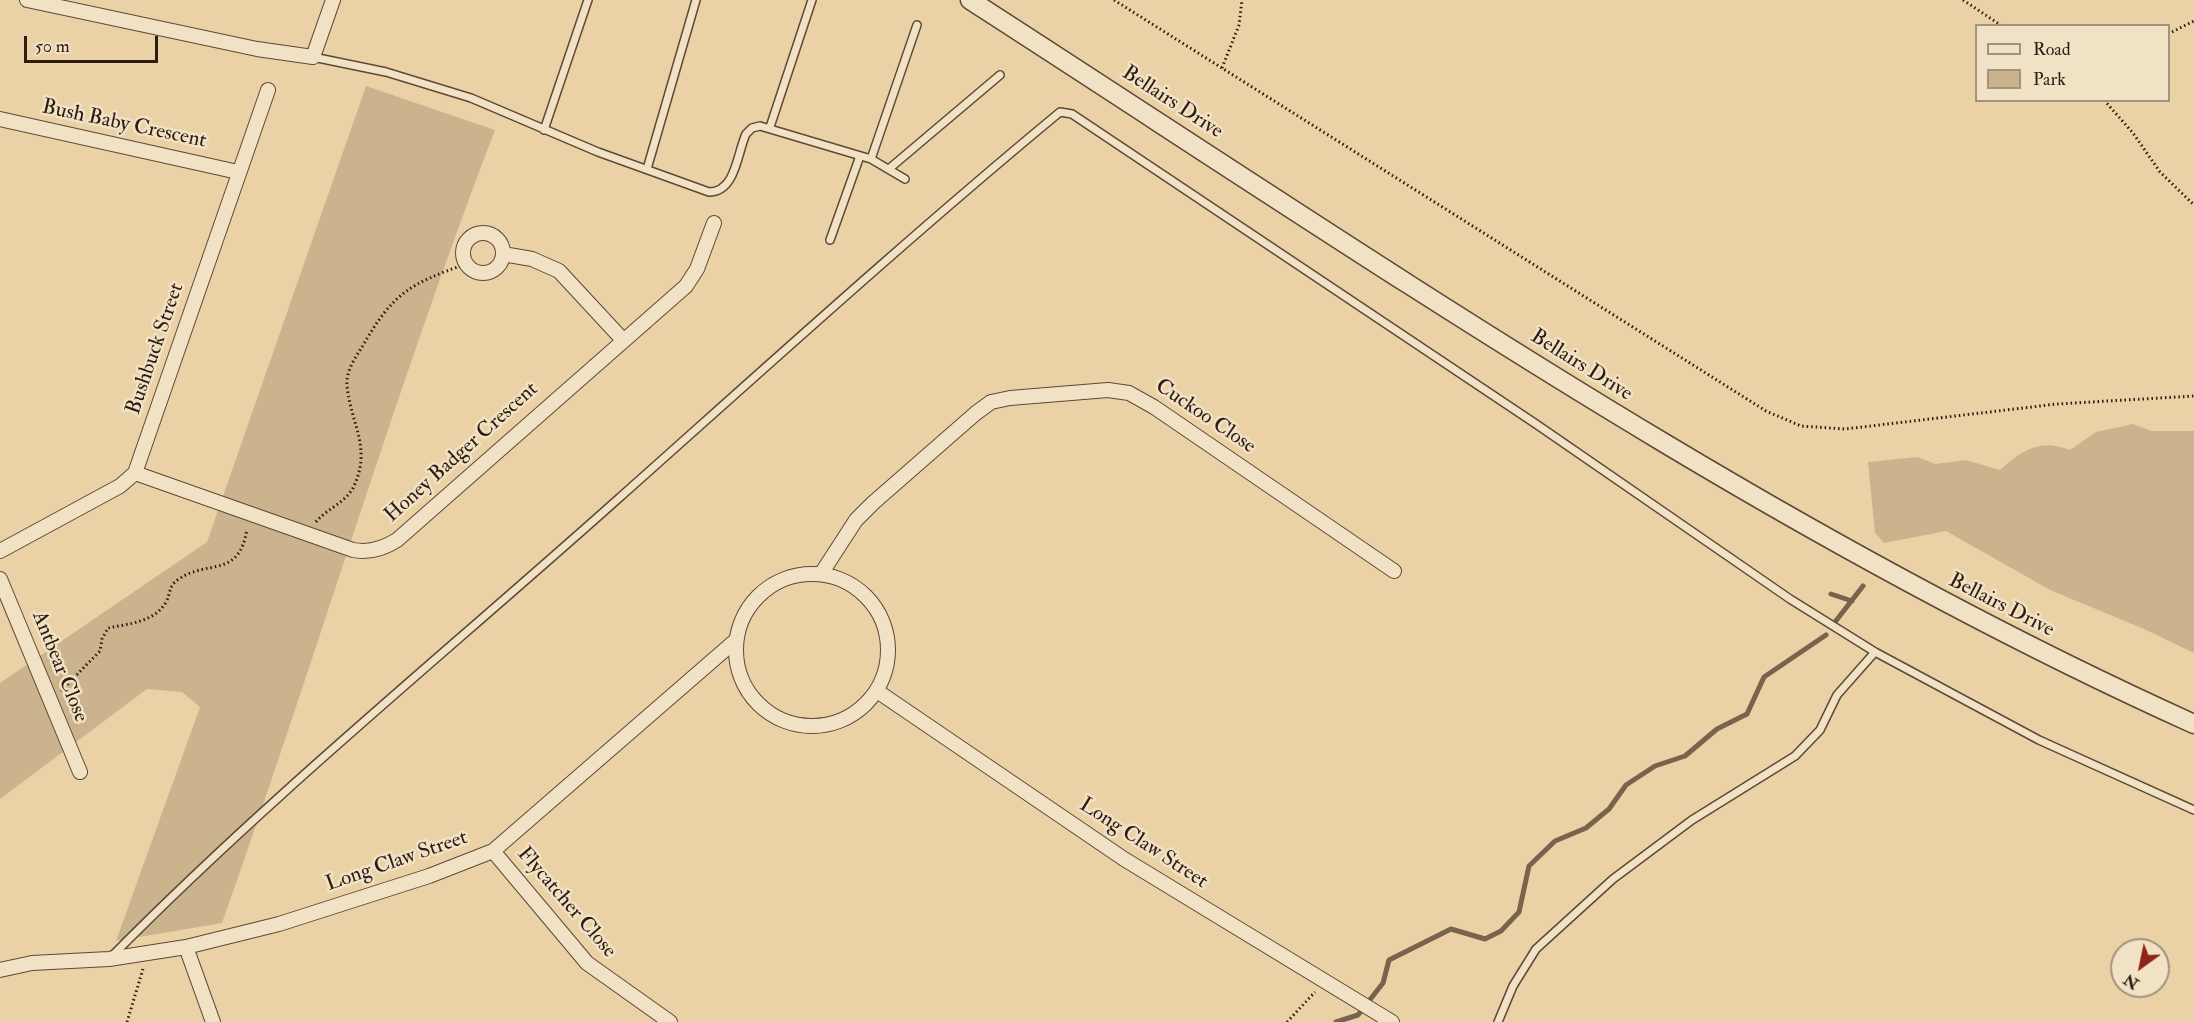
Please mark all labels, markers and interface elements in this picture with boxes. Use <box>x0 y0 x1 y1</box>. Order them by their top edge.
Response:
scale bar <box>27 24 160 62</box>
legend <box>1975 24 2170 102</box>
text: 50 m <box>35 35 70 58</box>
text: Road <box>2033 38 2071 61</box>
street label: Bellairs Drive <box>1117 61 1227 145</box>
text: Park <box>2033 68 2066 91</box>
street label: Bush Baby Crescent <box>40 95 208 155</box>
street label: Bushbuck Street <box>122 280 190 418</box>
street label: Bellairs Drive <box>1526 325 1636 407</box>
street label: Cuckoo Close <box>1150 374 1260 460</box>
street label: Honey Badger Crescent <box>380 377 544 529</box>
street label: Bellairs Drive <box>1944 569 2058 643</box>
street label: Antbear Close <box>25 608 93 726</box>
street label: Long Claw Street <box>1074 793 1212 895</box>
street label: Long Claw Street <box>323 826 471 898</box>
street label: Flycatcher Close <box>511 842 621 964</box>
north arrow <box>2110 938 2170 998</box>
text: N <box>2120 969 2143 994</box>

